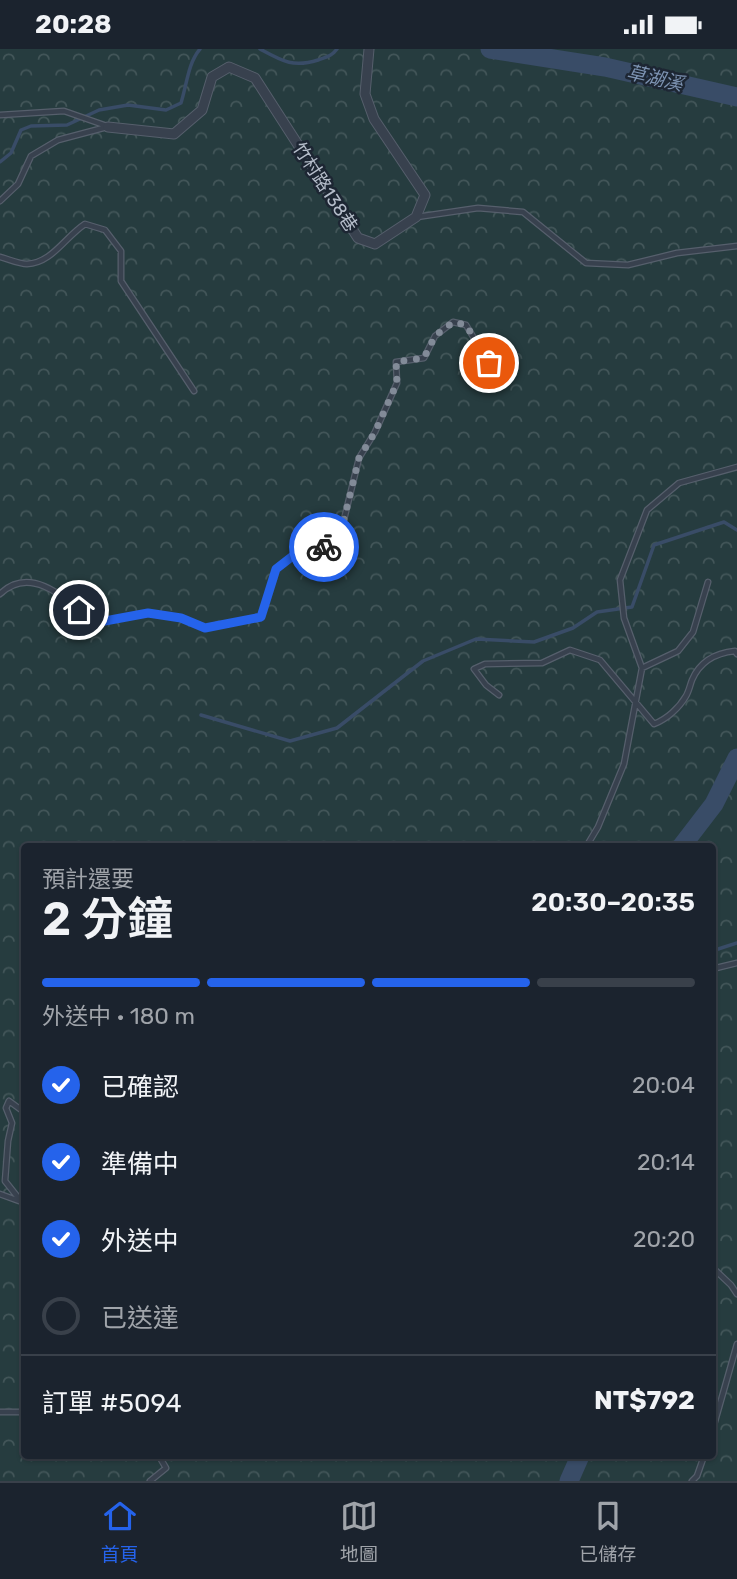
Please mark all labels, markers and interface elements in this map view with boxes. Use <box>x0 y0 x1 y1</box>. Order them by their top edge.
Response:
text: 20:28 <box>35 9 112 40</box>
water label: 草湖溪 <box>625 60 688 96</box>
street label: 竹村路138巷 <box>288 138 362 236</box>
pin <box>459 333 519 393</box>
icon: bag <box>470 344 508 382</box>
courier <box>289 512 359 582</box>
icon: bike <box>305 528 343 566</box>
pin <box>49 580 109 640</box>
icon: home <box>60 591 98 629</box>
text: 預計還要 <box>42 865 134 893</box>
text: 20:30–20:35 <box>531 887 695 918</box>
text: 2 分鐘 <box>42 892 173 947</box>
text: 外送中 · 180 m <box>42 1002 195 1030</box>
icon: check <box>42 1066 80 1104</box>
text: 20:04 <box>632 1071 695 1099</box>
text: 已確認 <box>101 1072 179 1103</box>
icon: check <box>42 1143 80 1181</box>
text: 20:14 <box>637 1148 695 1176</box>
text: 準備中 <box>101 1149 179 1180</box>
icon: check <box>42 1220 80 1258</box>
text: 20:20 <box>633 1225 695 1253</box>
text: 外送中 <box>101 1226 179 1257</box>
text: 已送達 <box>101 1303 179 1334</box>
text: NT$792 <box>594 1385 695 1416</box>
text: 訂單 #5094 <box>42 1388 182 1419</box>
tab: 首頁 <box>101 1497 139 1566</box>
tab: 地圖 <box>340 1497 378 1566</box>
tab: 已儲存 <box>579 1497 636 1566</box>

